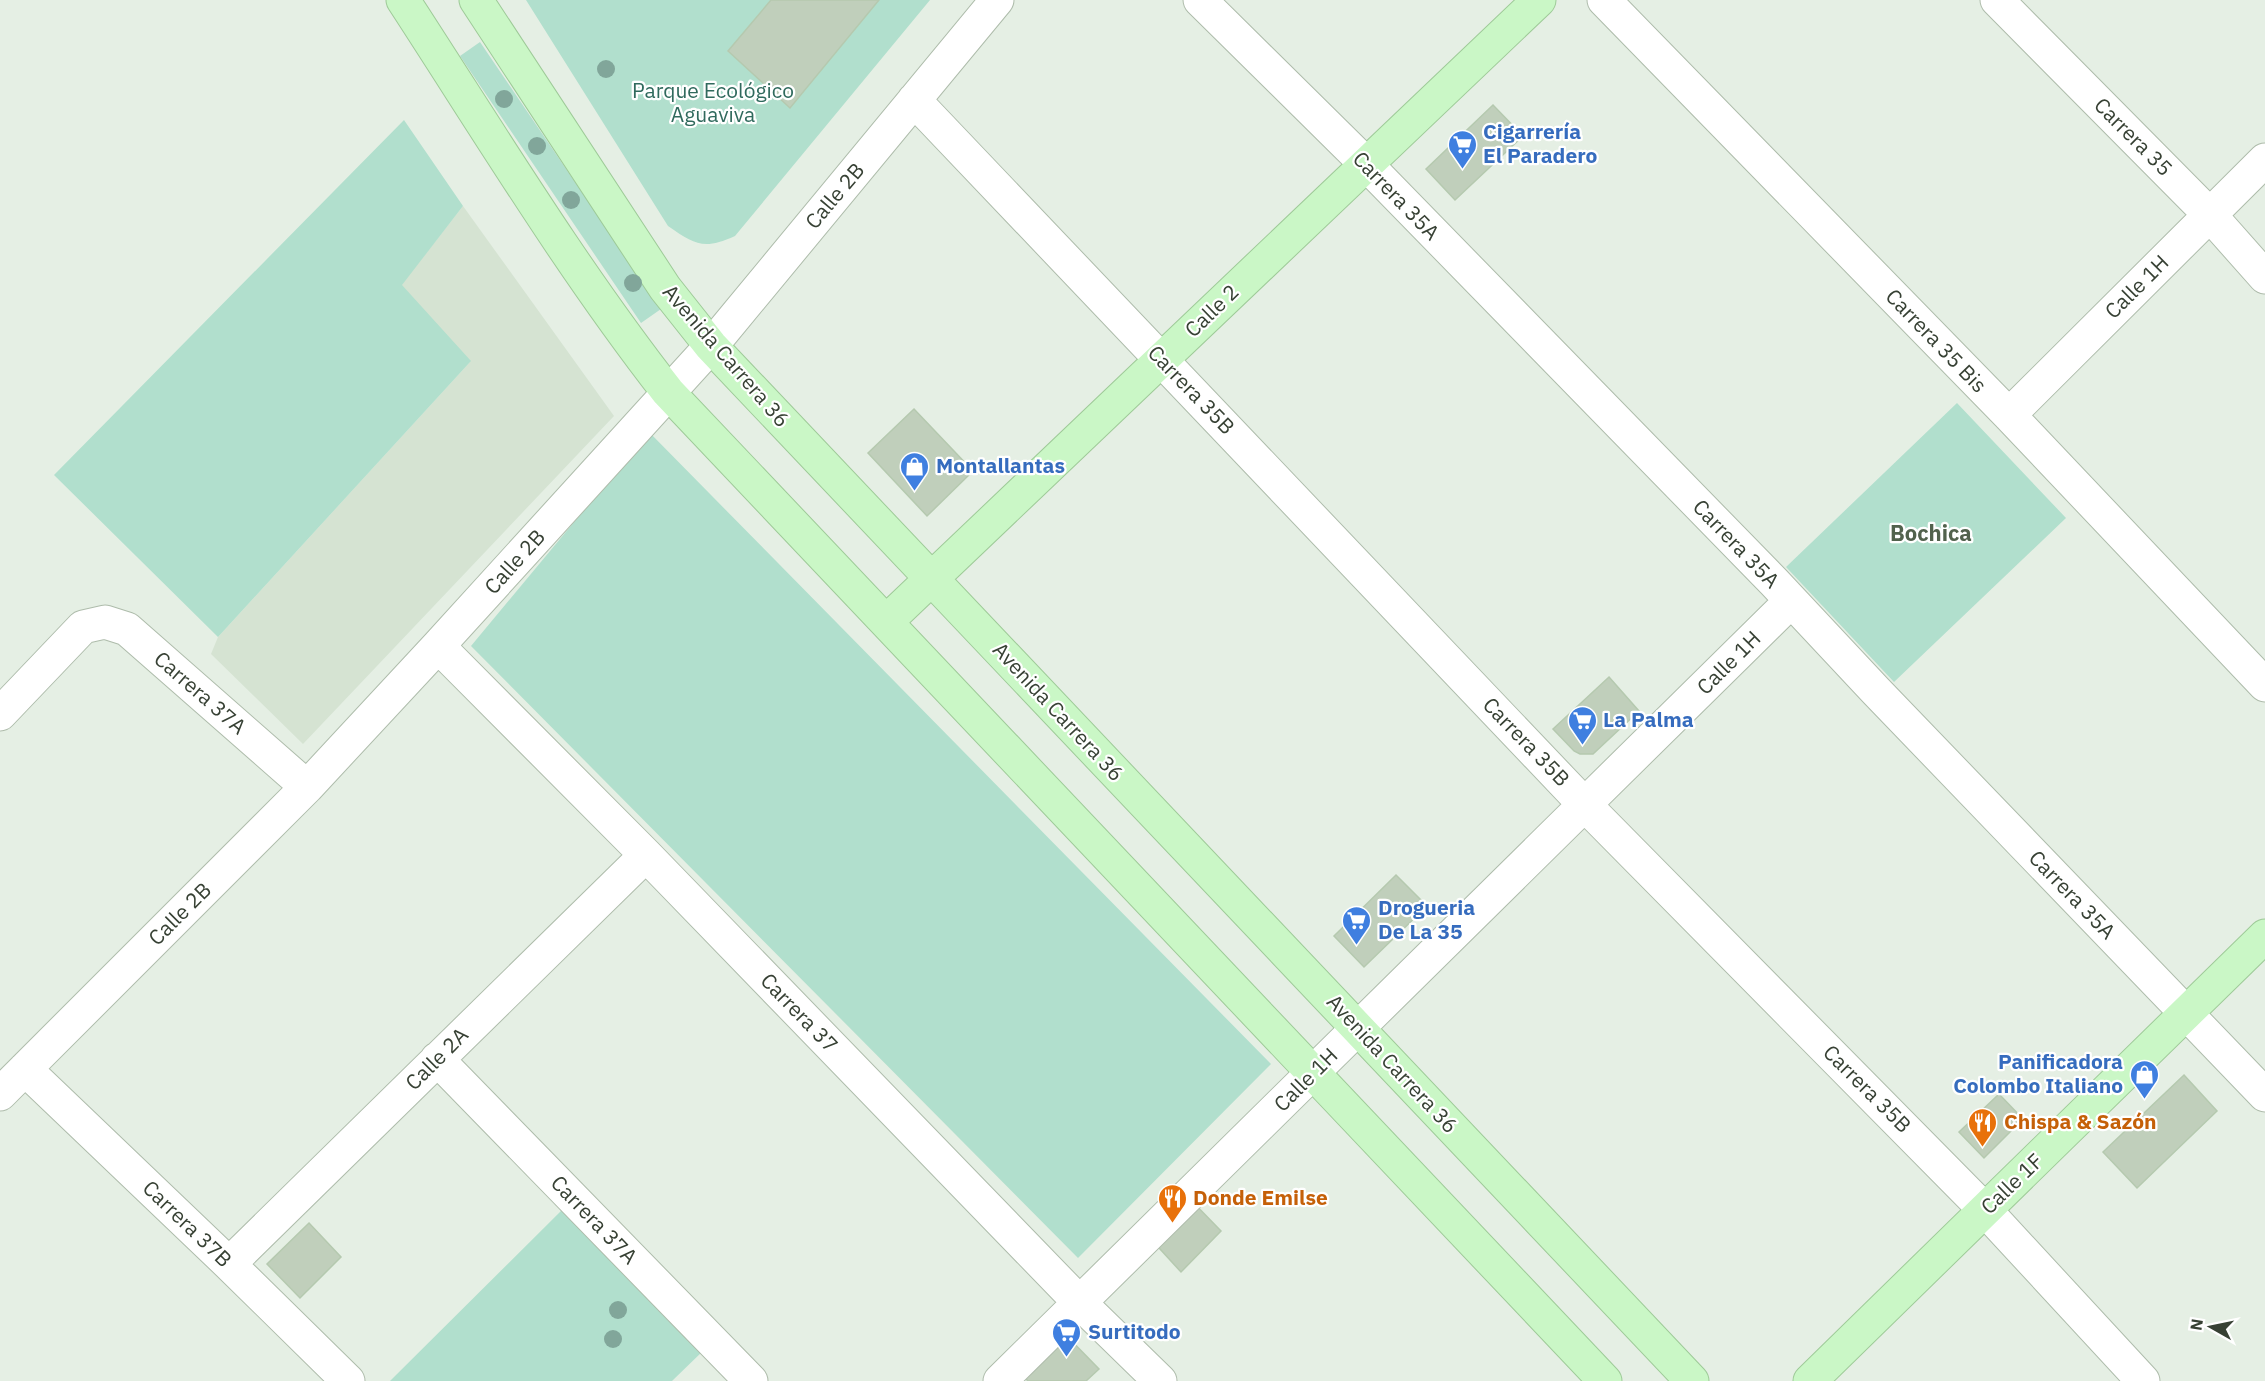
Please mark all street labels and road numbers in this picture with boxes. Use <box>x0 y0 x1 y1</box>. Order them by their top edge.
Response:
street label: Carrera 35 <box>2088 91 2179 182</box>
street label: Carrera 35A <box>1347 145 1446 246</box>
street label: Calle 2B <box>798 156 870 234</box>
street label: Calle 1H <box>2098 248 2174 324</box>
street label: Avenida Carrera 36 <box>657 278 796 433</box>
street label: Calle 2 <box>1178 278 1244 343</box>
street label: Carrera 35 Bis <box>1880 282 1993 398</box>
street label: Carrera 35B <box>1142 339 1241 440</box>
street label: Carrera 35A <box>1687 493 1786 594</box>
street label: Calle 2B <box>478 523 551 600</box>
street label: Calle 1H <box>1690 624 1766 700</box>
street label: Avenida Carrera 36 <box>987 636 1130 787</box>
street label: Carrera 37A <box>149 644 253 740</box>
street label: Carrera 35B <box>1477 691 1576 792</box>
street label: Carrera 35A <box>2023 844 2122 945</box>
street label: Calle 2B <box>142 876 217 951</box>
street label: Carrera 37 <box>755 967 845 1058</box>
street label: Avenida Carrera 36 <box>1321 988 1464 1139</box>
street label: Calle 2A <box>399 1021 474 1096</box>
street label: Carrera 35B <box>1818 1038 1918 1138</box>
street label: Calle 1H <box>1267 1041 1343 1117</box>
street label: Calle 1F <box>1974 1147 2049 1220</box>
street label: Carrera 37A <box>545 1169 644 1270</box>
street label: Carrera 37B <box>137 1174 238 1273</box>

